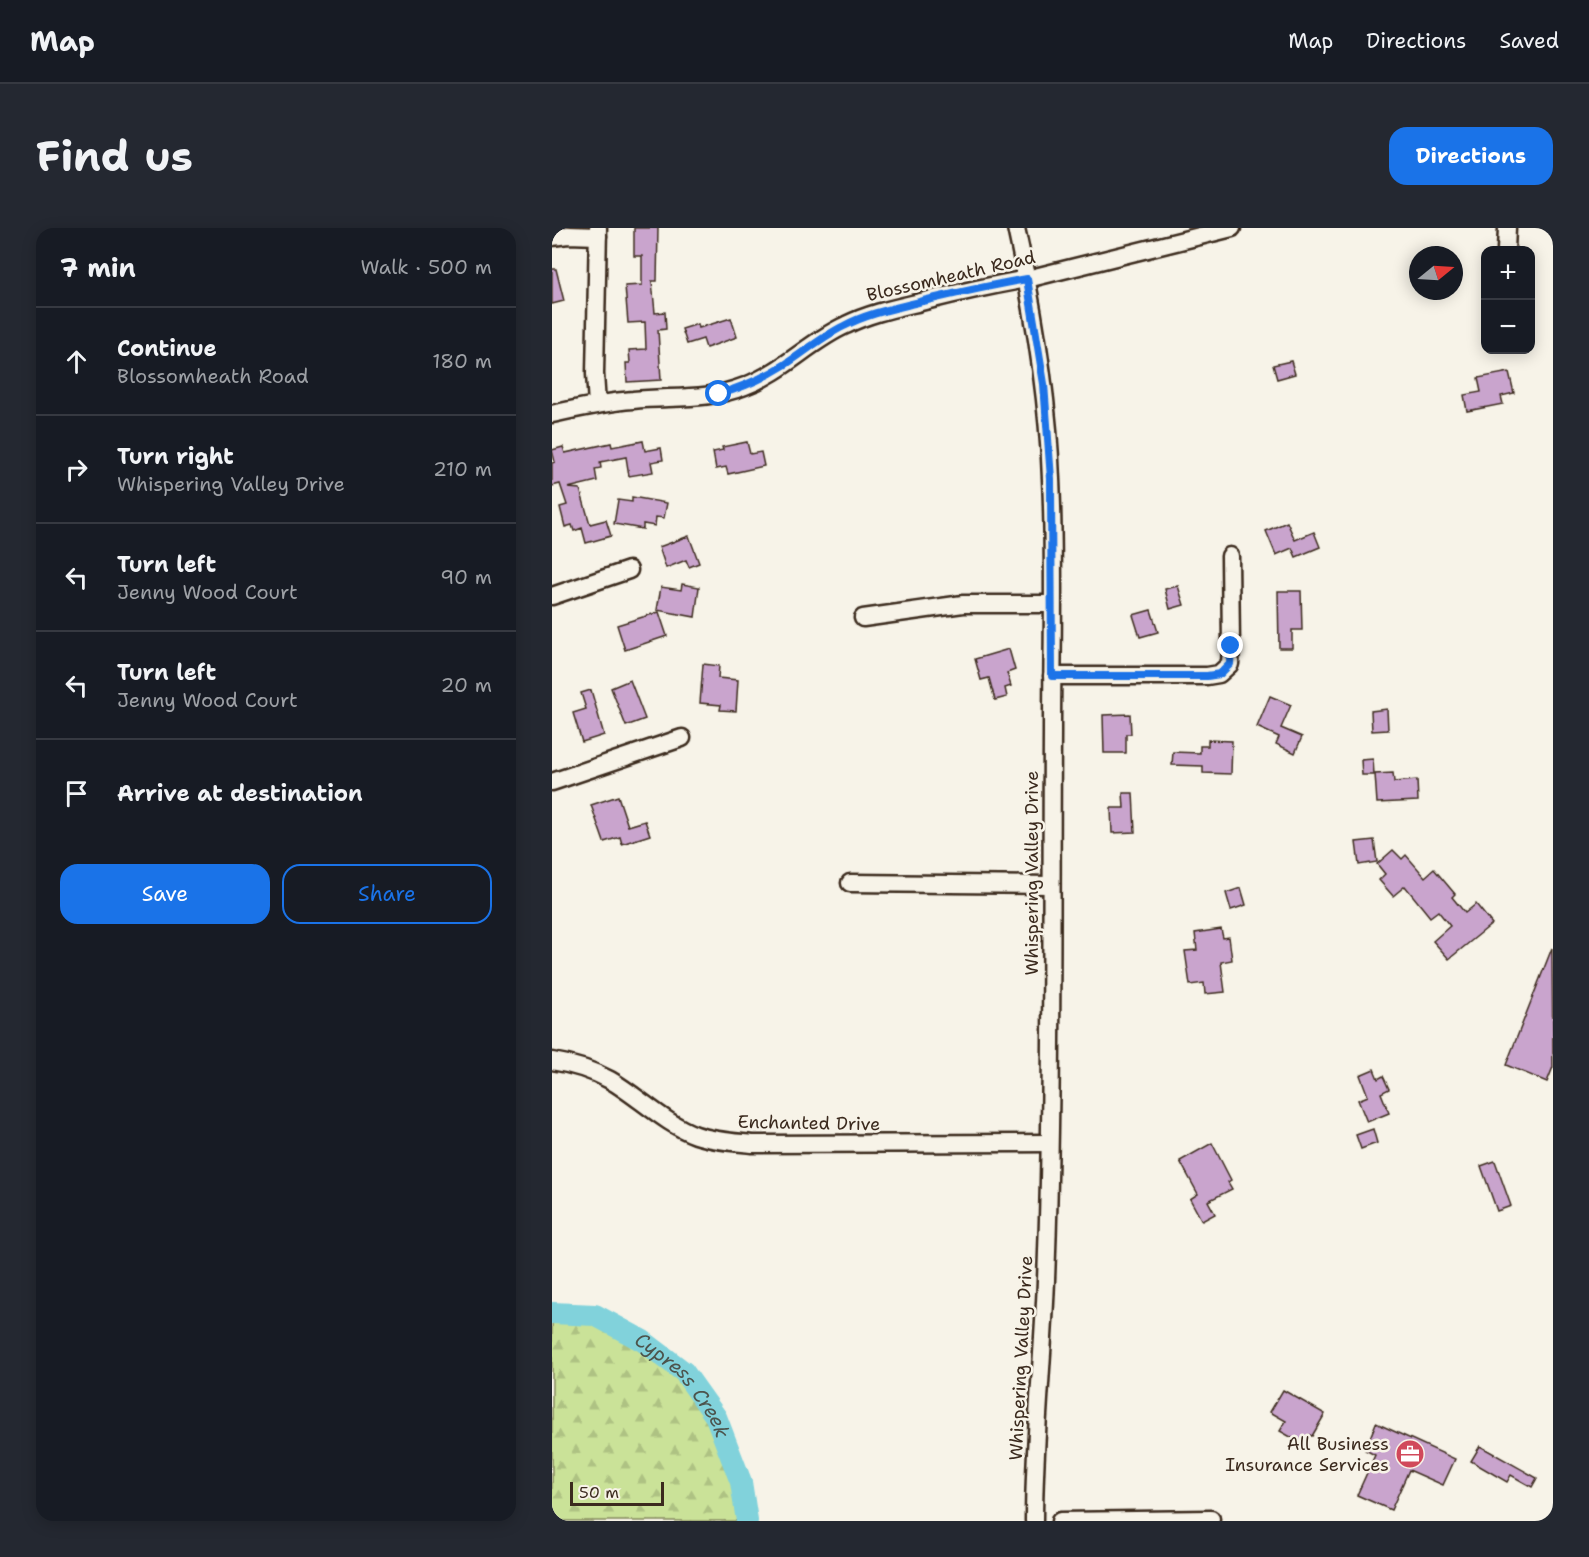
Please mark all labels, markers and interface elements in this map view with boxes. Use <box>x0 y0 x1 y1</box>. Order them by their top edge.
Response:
text: Map <box>30 22 95 60</box>
text: Map <box>1288 27 1333 55</box>
text: Directions <box>1366 27 1466 55</box>
text: Saved <box>1499 27 1559 55</box>
button: Directions <box>1389 127 1553 185</box>
text: Find us <box>36 128 193 184</box>
street label: Blossomheath Road <box>864 245 1038 307</box>
north arrow <box>1409 246 1463 300</box>
map controls <box>1481 246 1535 354</box>
button: + <box>1481 246 1535 300</box>
text: 7 min <box>60 250 136 285</box>
text: Walk · 500 m <box>360 254 492 280</box>
button: − <box>1481 300 1535 354</box>
text: Continue <box>117 334 217 363</box>
icon: ahead <box>60 345 93 378</box>
text: 180 m <box>432 348 492 374</box>
text: Blossomheath Road <box>117 363 309 389</box>
route start <box>705 380 731 406</box>
text: Turn right <box>117 442 234 471</box>
icon: right <box>60 453 93 486</box>
text: 210 m <box>433 456 492 482</box>
text: Whispering Valley Drive <box>117 471 345 497</box>
text: Turn left <box>117 550 216 579</box>
icon: left <box>60 561 93 594</box>
text: 90 m <box>440 564 492 590</box>
text: Jenny Wood Court <box>117 579 298 605</box>
route end <box>1217 632 1243 658</box>
text: Turn left <box>117 658 216 687</box>
icon: left <box>60 669 93 702</box>
text: 20 m <box>441 672 492 698</box>
text: Jenny Wood Court <box>117 687 298 713</box>
street label: Whispering Valley Drive <box>1020 770 1044 976</box>
icon: arrive <box>60 777 93 810</box>
text: Arrive at destination <box>117 779 363 808</box>
button: Save <box>60 864 270 924</box>
button: Share <box>282 864 492 924</box>
street label: Enchanted Drive <box>737 1110 881 1136</box>
street label: Whispering Valley Drive <box>1004 1255 1038 1461</box>
water label: Cypress Creek <box>630 1326 736 1442</box>
place label: All Business Insurance Services <box>1225 1432 1389 1477</box>
office icon: All Business Insurance Services <box>1394 1438 1426 1470</box>
scale bar <box>570 1479 664 1506</box>
text: 50 m <box>579 1482 619 1503</box>

